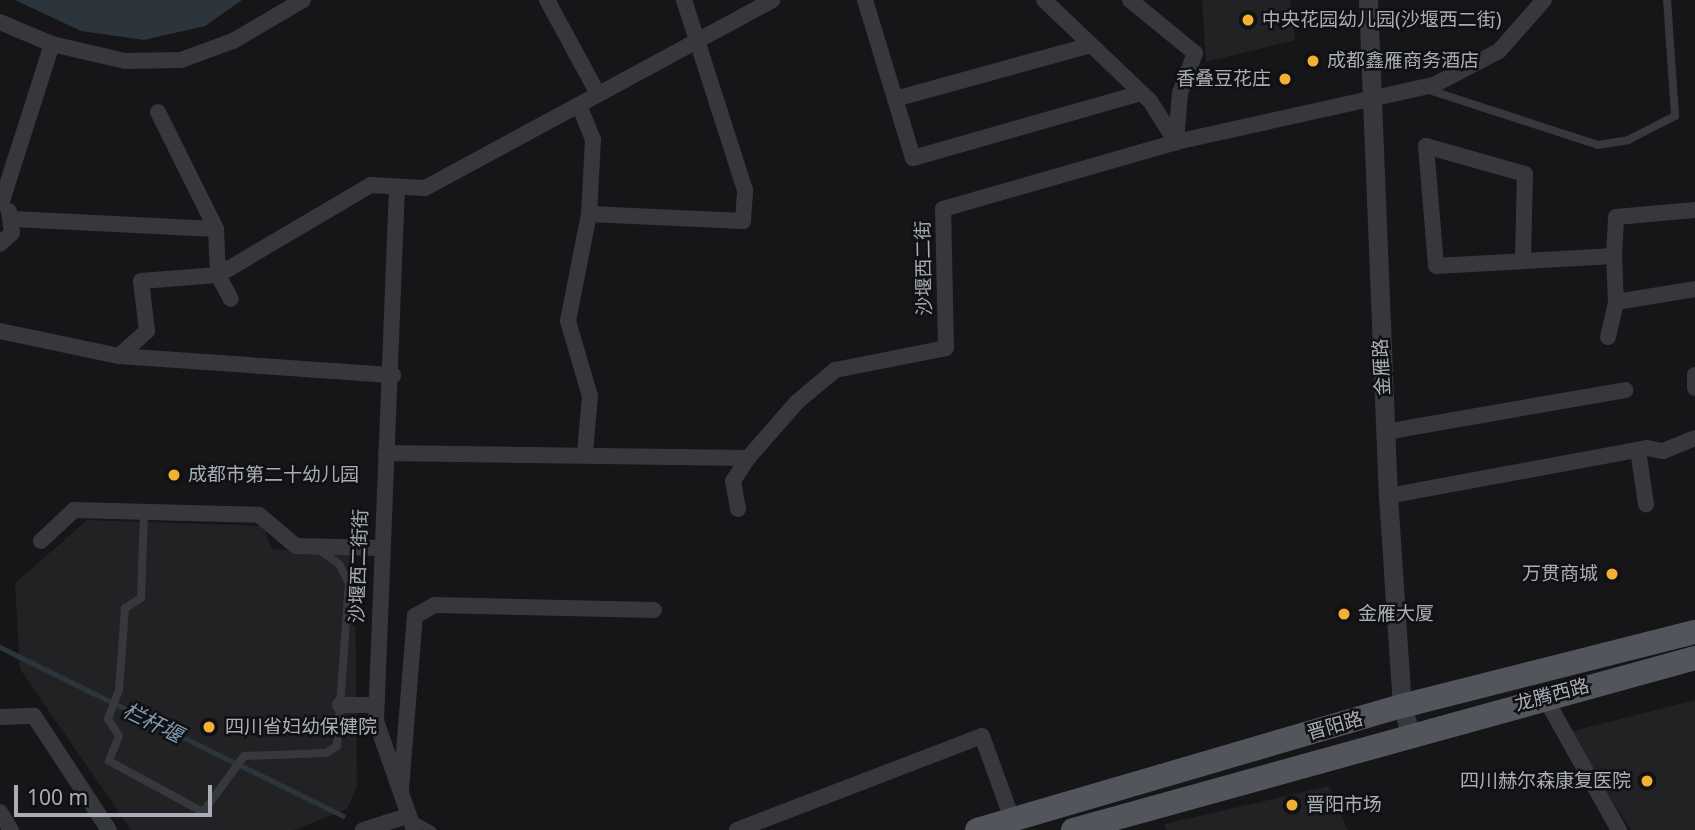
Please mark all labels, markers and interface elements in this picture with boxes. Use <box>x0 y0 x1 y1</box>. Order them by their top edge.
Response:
place label: 中央花园幼儿园(沙堰西二街) <box>1262 9 1501 31</box>
marker: 中央花园幼儿园(沙堰西二街) <box>1240 12 1256 28</box>
place label: 成都鑫雁商务酒店 <box>1327 50 1479 72</box>
marker: 成都鑫雁商务酒店 <box>1305 53 1321 69</box>
place label: 香叠豆花庄 <box>1176 68 1271 90</box>
marker: 香叠豆花庄 <box>1277 71 1293 87</box>
street label: 沙堰西二街 <box>912 220 936 316</box>
street label: 金雁路 <box>1369 338 1395 396</box>
place label: 成都市第二十幼儿园 <box>188 464 359 486</box>
marker: 成都市第二十幼儿园 <box>166 467 182 483</box>
street label: 沙堰西二街街 <box>346 509 372 623</box>
place label: 万贯商城 <box>1522 563 1598 585</box>
marker: 万贯商城 <box>1604 566 1620 582</box>
place label: 金雁大厦 <box>1358 603 1434 625</box>
marker: 金雁大厦 <box>1336 606 1352 622</box>
street label: 龙腾西路 <box>1512 674 1592 716</box>
water label: 栏杆堰 <box>119 697 187 747</box>
street label: 晋阳路 <box>1304 707 1366 745</box>
place label: 四川省妇幼保健院 <box>225 716 377 738</box>
marker: 四川省妇幼保健院 <box>199 717 219 737</box>
scale bar <box>18 770 215 814</box>
place label: 四川赫尔森康复医院 <box>1460 770 1631 792</box>
marker: 四川赫尔森康复医院 <box>1637 771 1657 791</box>
text: 100 m <box>27 783 88 811</box>
place label: 晋阳市场 <box>1306 794 1382 816</box>
marker: 晋阳市场 <box>1284 797 1300 813</box>

